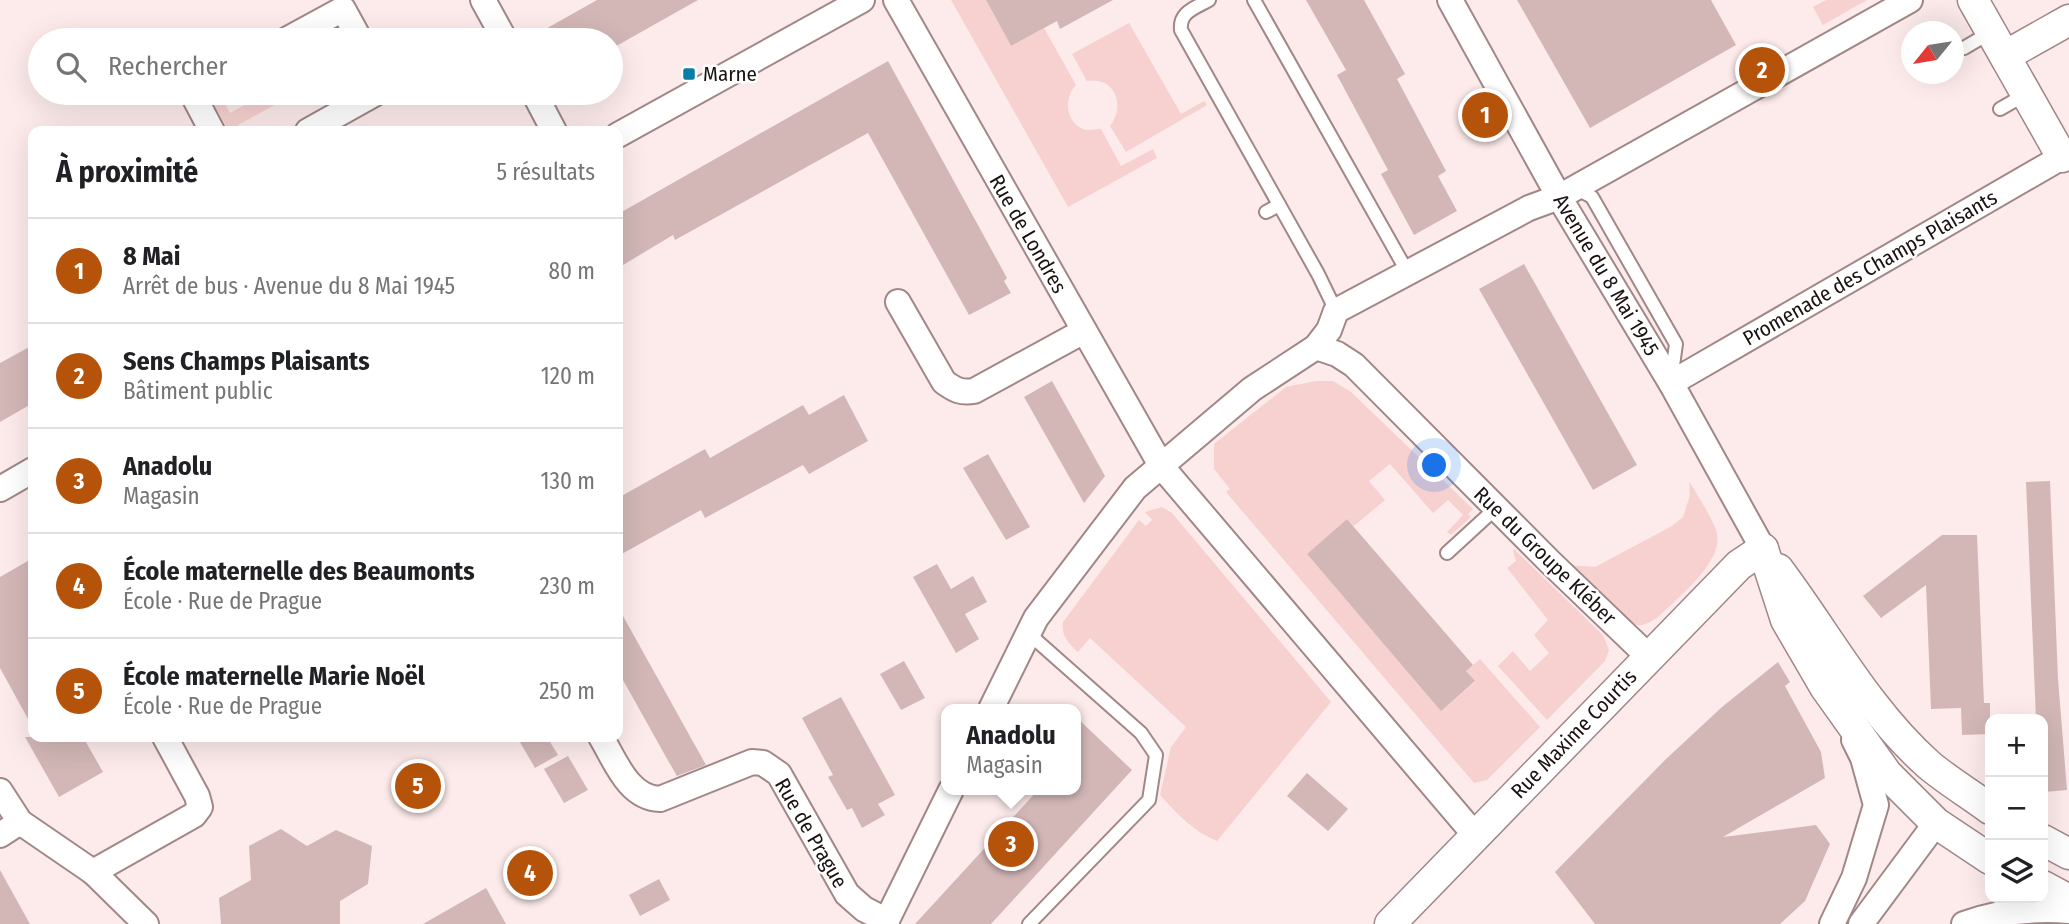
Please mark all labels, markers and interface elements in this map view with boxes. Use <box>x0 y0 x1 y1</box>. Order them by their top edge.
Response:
north arrow <box>1901 21 1964 84</box>
search box <box>28 28 623 105</box>
pin: 2 <box>1739 44 1785 96</box>
icon: search <box>52 48 90 86</box>
text: Rechercher <box>108 51 227 82</box>
place label: Marne <box>703 61 757 87</box>
marker: Marne <box>681 66 697 82</box>
pin: 1 <box>1462 89 1508 141</box>
text: À proximité <box>56 154 198 190</box>
text: 5 résultats <box>496 158 595 186</box>
street label: Rue de Londres <box>984 170 1072 298</box>
street label: Promenade des Champs Plaisants <box>1738 184 2002 352</box>
street label: Avenue du 8 Mai 1945 <box>1547 189 1665 361</box>
text: 8 Mai <box>123 241 181 272</box>
text: 1 <box>74 257 84 285</box>
text: 80 m <box>548 257 595 285</box>
text: Arrêt de bus · Avenue du 8 Mai 1945 <box>123 272 455 300</box>
text: Sens Champs Plaisants <box>123 346 370 377</box>
text: 2 <box>74 362 84 390</box>
text: 120 m <box>541 362 595 390</box>
text: Bâtiment public <box>123 377 272 405</box>
your location <box>1417 448 1451 482</box>
text: Anadolu <box>123 451 212 482</box>
text: 3 <box>74 467 84 495</box>
text: 130 m <box>541 467 595 495</box>
street label: Rue du Groupe Kléber <box>1468 481 1622 631</box>
text: Magasin <box>123 482 200 510</box>
text: École maternelle des Beaumonts <box>123 556 475 587</box>
text: 4 <box>73 572 85 600</box>
text: 230 m <box>539 572 595 600</box>
text: École · Rue de Prague <box>123 587 322 615</box>
text: École maternelle Marie Noël <box>123 661 425 692</box>
street label: Rue Maxime Courtis <box>1506 664 1642 804</box>
text: 5 <box>73 677 85 705</box>
text: 250 m <box>539 677 595 705</box>
text: École · Rue de Prague <box>123 692 322 720</box>
popup <box>941 704 1081 795</box>
map controls <box>1985 714 2048 903</box>
button: + <box>1985 714 2048 777</box>
text: Anadolu <box>966 720 1056 751</box>
text: Magasin <box>966 751 1043 779</box>
pin: 5 <box>395 760 441 812</box>
street label: Rue de Prague <box>769 773 853 893</box>
button: − <box>1985 777 2048 840</box>
pin: 3 <box>988 818 1034 870</box>
button: layers <box>1985 840 2048 903</box>
pin: 4 <box>507 847 553 899</box>

